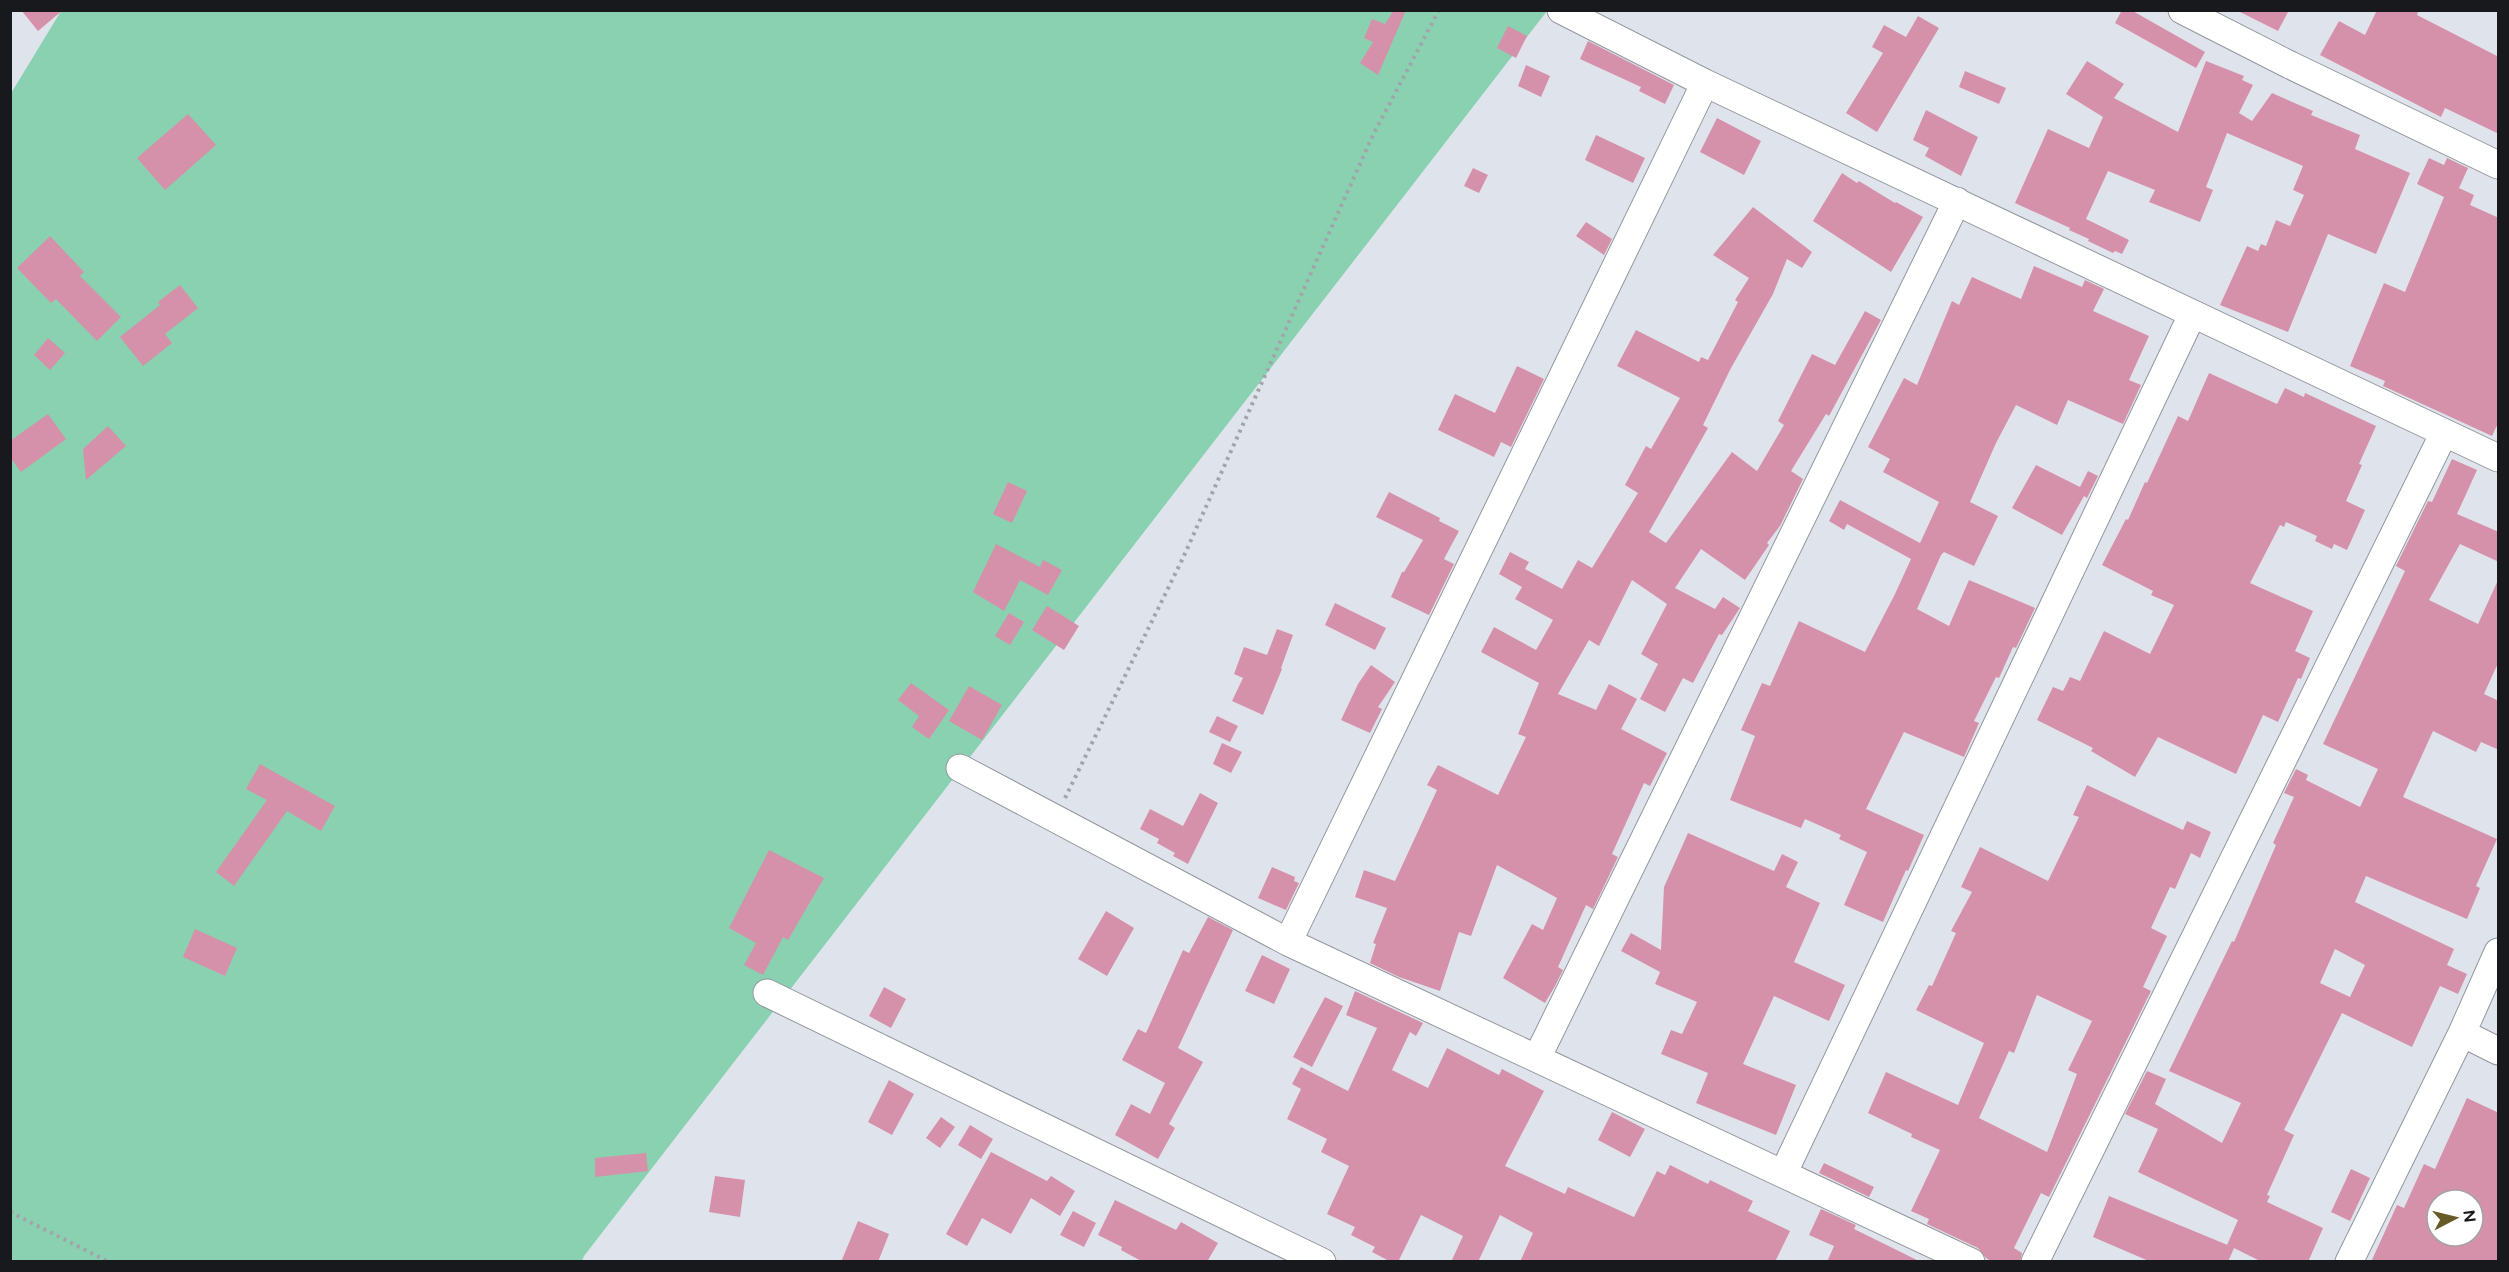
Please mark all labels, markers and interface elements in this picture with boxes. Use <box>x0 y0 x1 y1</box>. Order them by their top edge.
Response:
north arrow <box>2425 1188 2485 1248</box>
text: N <box>2459 1209 2480 1224</box>

